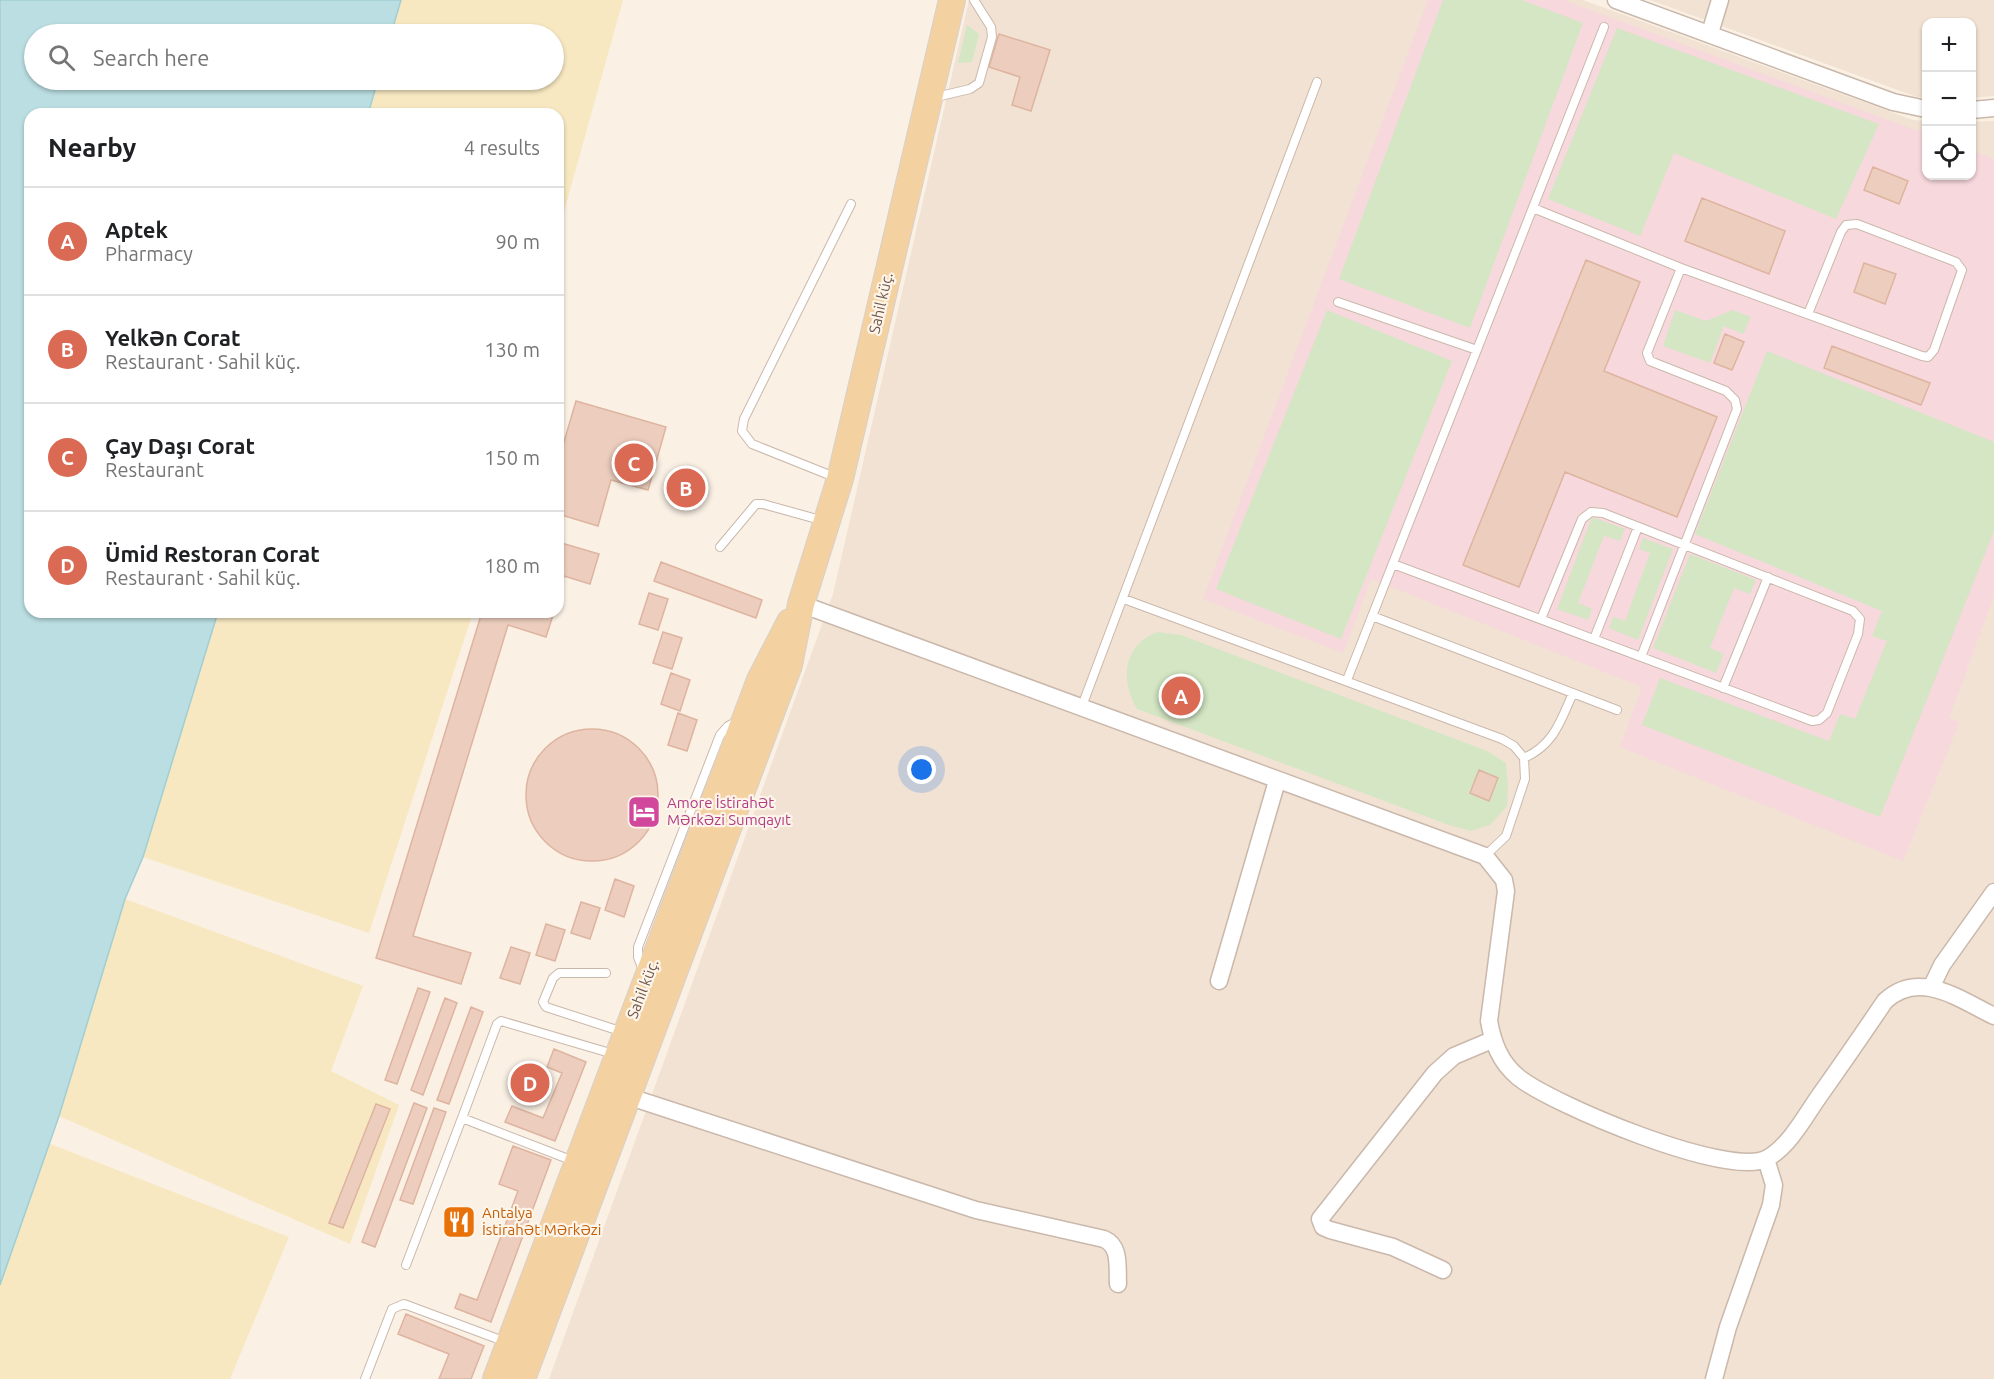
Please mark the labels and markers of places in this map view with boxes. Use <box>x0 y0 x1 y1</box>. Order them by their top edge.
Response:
pin: C <box>614 440 654 486</box>
pin: B <box>666 466 706 510</box>
pin: A <box>1162 674 1200 718</box>
hotel icon: Amore İstirahət Mərkəzi Sumqayıt <box>626 794 662 830</box>
place label: Amore İstirahət Mərkəzi Sumqayıt <box>667 794 791 828</box>
pin: D <box>510 1060 550 1106</box>
restaurant icon: Antalya İstirahət Mərkəzi <box>441 1204 477 1240</box>
place label: Antalya İstirahət Mərkəzi <box>482 1204 601 1238</box>

